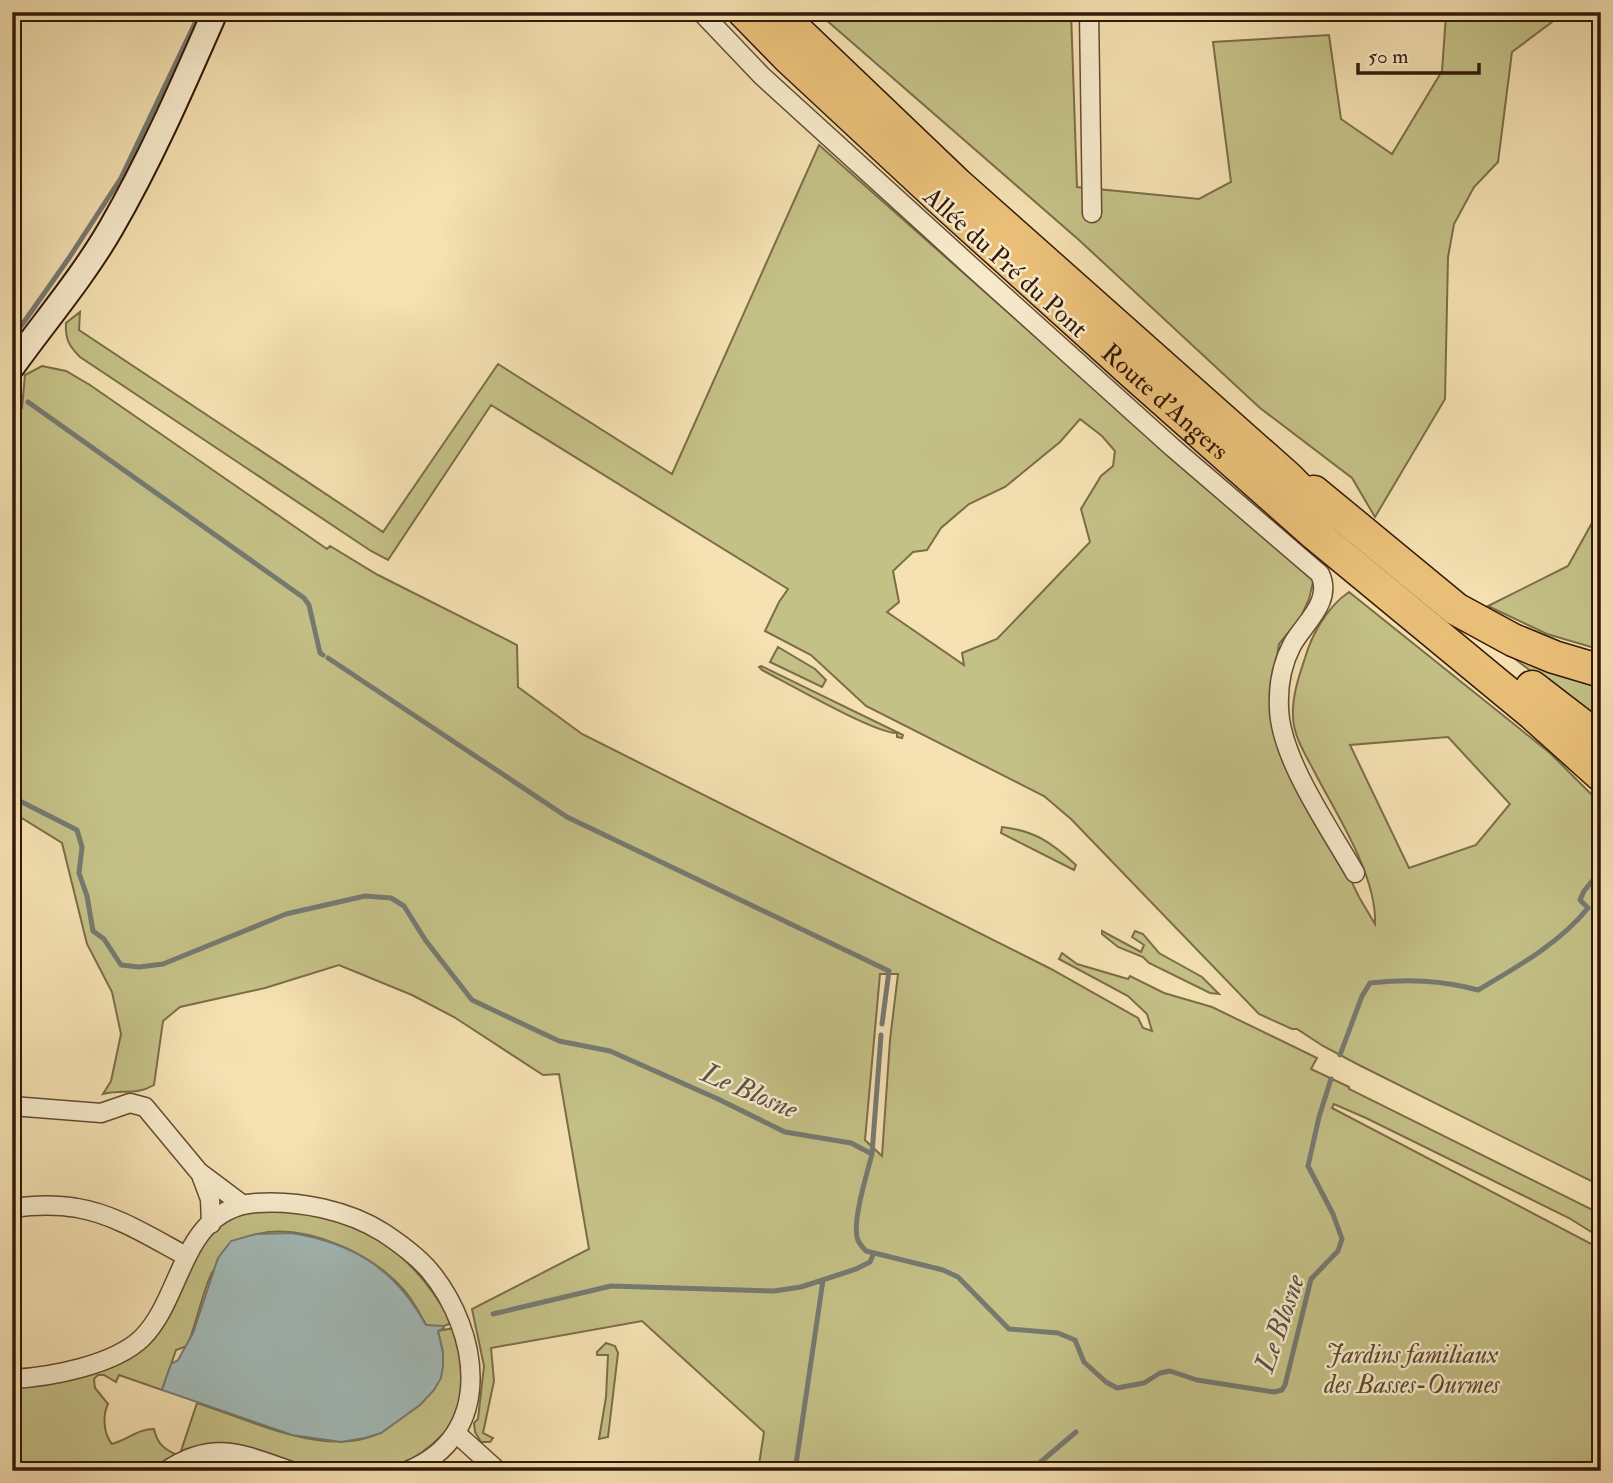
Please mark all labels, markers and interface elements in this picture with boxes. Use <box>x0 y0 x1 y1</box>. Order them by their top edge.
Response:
scale bar <box>1358 32 1478 76</box>
text: 50 m <box>1368 43 1409 70</box>
street label: Allée du Pré du Pont <box>916 180 1094 345</box>
street label: Route d'Angers <box>1094 337 1235 467</box>
water label: Le Blosne <box>695 1055 803 1127</box>
water label: Le Blosne <box>1247 1269 1314 1378</box>
park label: Jardins familiaux des Basses-Ourmes <box>1323 1339 1501 1401</box>

